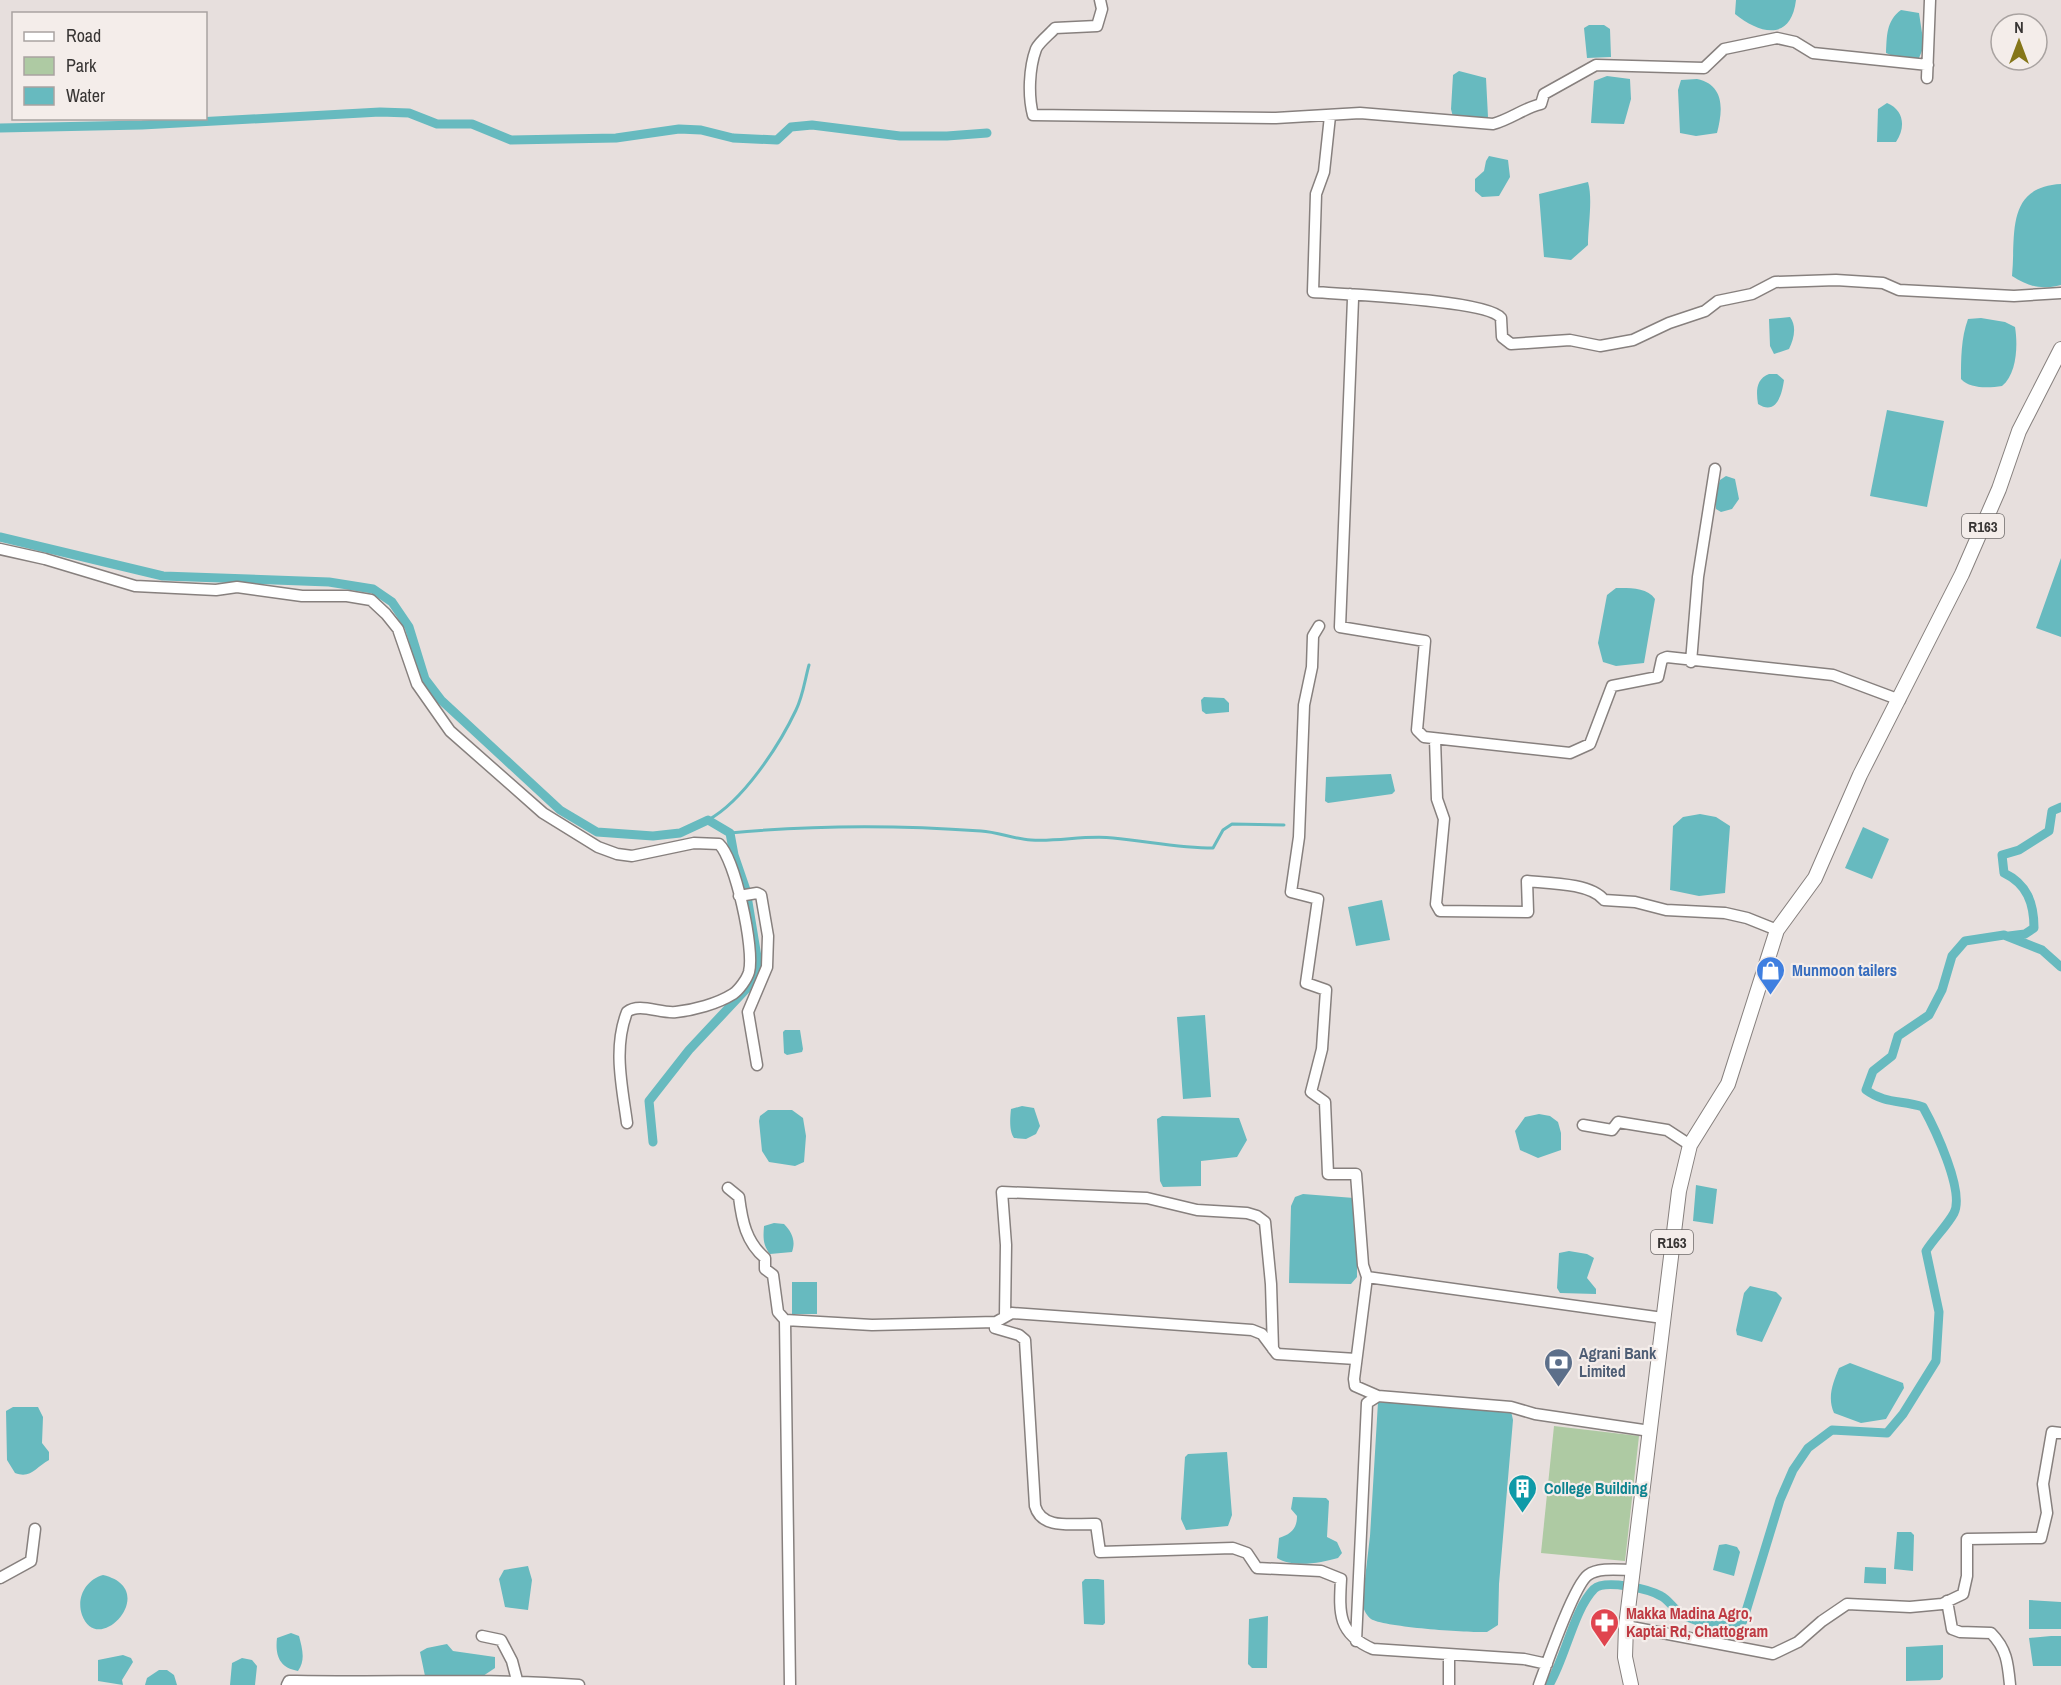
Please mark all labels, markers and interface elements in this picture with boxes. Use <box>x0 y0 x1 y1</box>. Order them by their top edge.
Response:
legend <box>12 12 207 120</box>
north arrow <box>1989 12 2049 72</box>
text: N <box>2014 16 2024 38</box>
text: Road <box>66 23 101 48</box>
text: Park <box>66 53 97 78</box>
text: Water <box>66 83 105 108</box>
road number: R163 <box>1962 514 2004 538</box>
shop icon: Munmoon tailers <box>1755 954 1787 996</box>
place label: Munmoon tailers <box>1792 959 1897 981</box>
road number: R163 <box>1651 1230 1693 1254</box>
place label: Agrani Bank Limited <box>1579 1342 1657 1382</box>
bank icon: Agrani Bank Limited <box>1542 1346 1574 1388</box>
building icon: College Building <box>1507 1472 1539 1514</box>
place label: College Building <box>1544 1477 1648 1499</box>
place label: Makka Madina Agro, Kaptai Rd, Chattogram <box>1626 1602 1768 1642</box>
pharmacy icon: Makka Madina Agro, Kaptai Rd, Chattogram <box>1589 1606 1621 1648</box>

